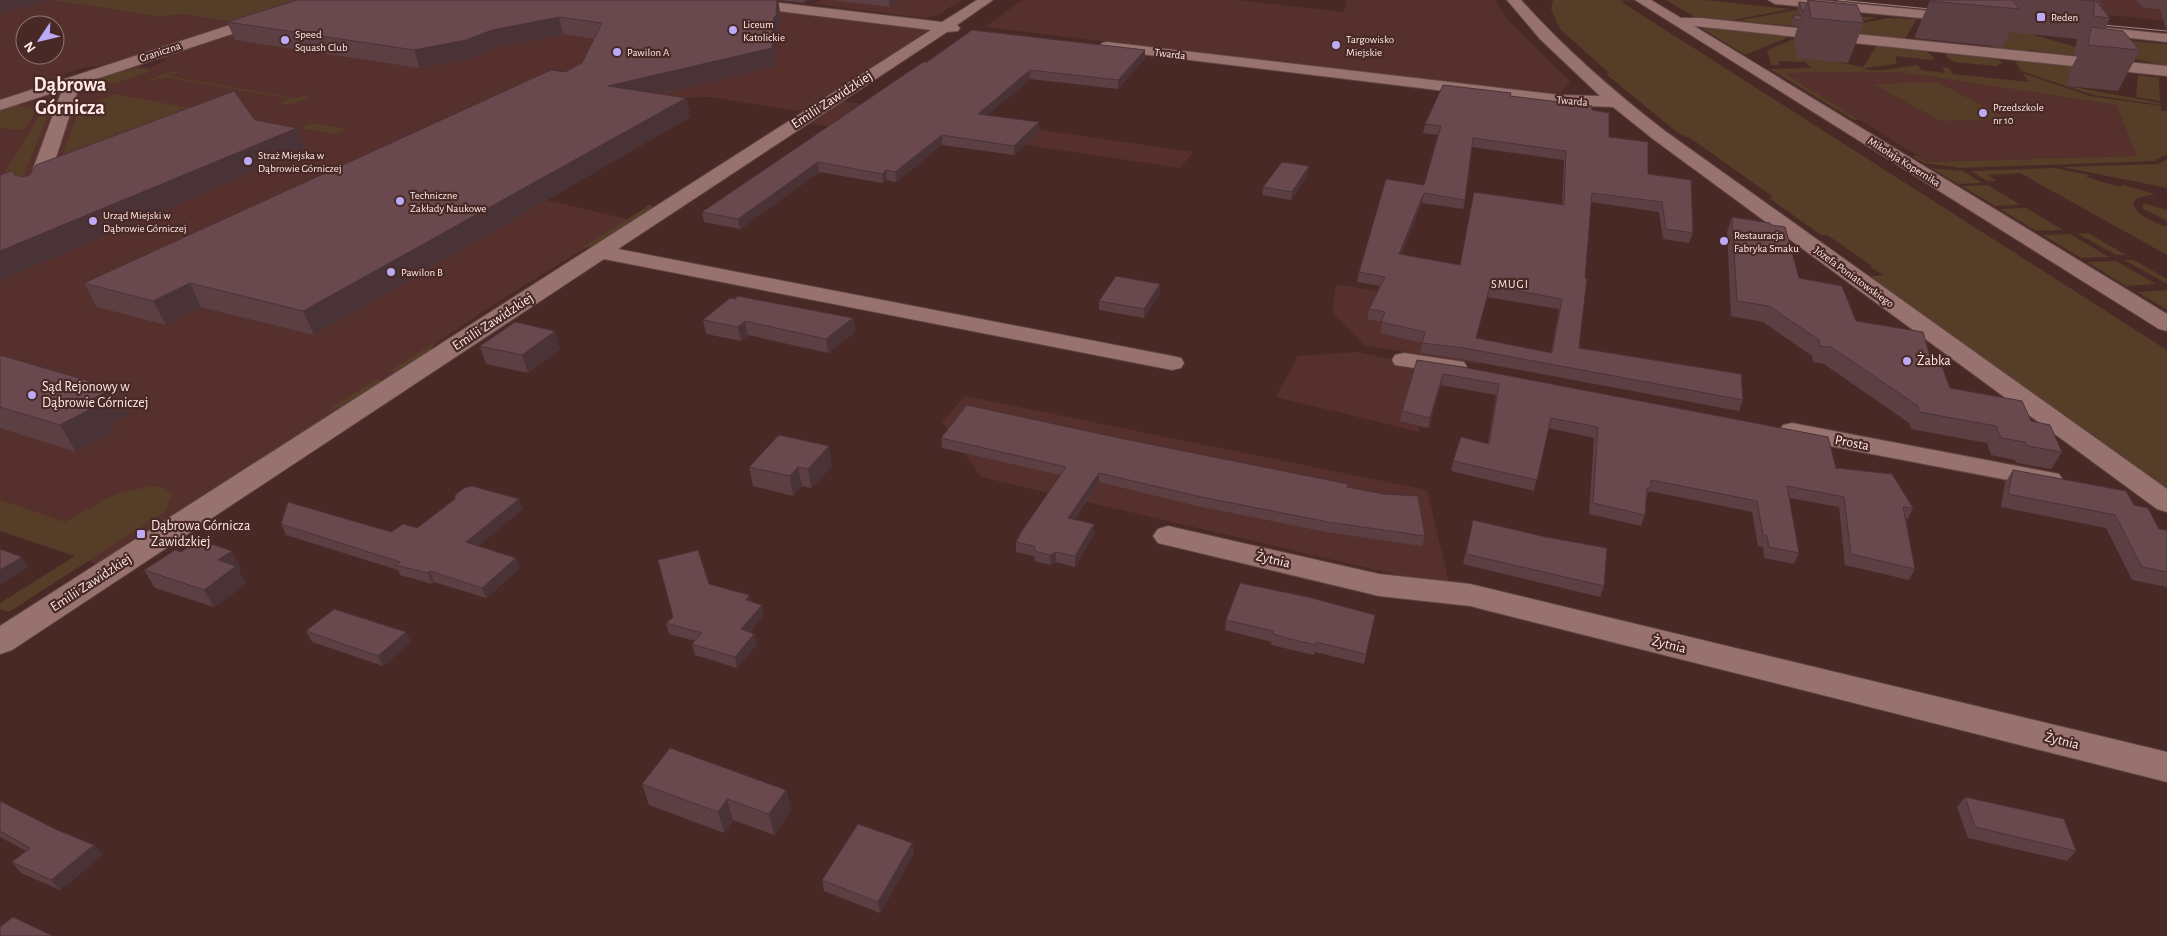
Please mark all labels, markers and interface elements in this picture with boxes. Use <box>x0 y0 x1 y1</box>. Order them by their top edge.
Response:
marker: Reden <box>2035 11 2047 23</box>
place label: Reden <box>2051 12 2078 23</box>
north arrow <box>15 15 65 65</box>
place label: Liceum Katolickie <box>743 19 785 43</box>
marker: Liceum Katolickie <box>727 24 739 36</box>
place label: Speed Squash Club <box>295 29 348 53</box>
marker: Speed Squash Club <box>279 34 291 46</box>
place label: Targowisko Miejskie <box>1346 34 1394 58</box>
text: N <box>22 39 39 55</box>
marker: Targowisko Miejskie <box>1330 39 1342 51</box>
street label: Graniczna <box>138 40 182 64</box>
marker: Pawilon A <box>611 46 623 58</box>
place label: Pawilon A <box>627 47 670 58</box>
street label: Twarda <box>1154 47 1186 61</box>
street label: Emilii Zawidzkiej <box>789 69 875 131</box>
district label: Dąbrowa Górnicza <box>34 75 107 118</box>
street label: Twarda <box>1556 94 1588 108</box>
place label: Przedszkole nr 10 <box>1993 102 2044 126</box>
marker: Przedszkole nr 10 <box>1977 107 1989 119</box>
street label: Mikołaja Kopernika <box>1866 135 1942 189</box>
place label: Straż Miejska w Dąbrowie Górniczej <box>258 150 342 174</box>
marker: Straż Miejska w Dąbrowie Górniczej <box>242 155 254 167</box>
place label: Techniczne Zakłady Naukowe <box>410 190 486 214</box>
marker: Techniczne Zakłady Naukowe <box>394 195 406 207</box>
place label: Urząd Miejski w Dąbrowie Górniczej <box>103 210 187 234</box>
marker: Urząd Miejski w Dąbrowie Górniczej <box>87 215 99 227</box>
place label: Restauracja Fabryka Smaku <box>1734 230 1799 254</box>
marker: Restauracja Fabryka Smaku <box>1718 235 1730 247</box>
street label: Józefa Poniatowskiego <box>1812 244 1896 310</box>
marker: Pawilon B <box>385 266 397 278</box>
place label: Pawilon B <box>401 267 443 278</box>
district label: SMUGI <box>1491 278 1529 290</box>
street label: Emilii Zawidzkiej <box>450 291 536 353</box>
place label: Żabka <box>1917 351 1951 368</box>
marker: Żabka <box>1901 355 1913 367</box>
place label: Sąd Rejonowy w Dąbrowie Górniczej <box>42 380 148 410</box>
marker: Sąd Rejonowy w Dąbrowie Górniczej <box>26 389 38 401</box>
street label: Prosta <box>1834 433 1871 453</box>
place label: Dąbrowa Górnicza Zawidzkiej <box>151 519 251 549</box>
marker: Dąbrowa Górnicza Zawidzkiej <box>135 528 147 540</box>
street label: Żytnia <box>1255 546 1293 571</box>
street label: Emilii Zawidzkiej <box>48 552 134 614</box>
street label: Żytnia <box>1651 631 1689 656</box>
street label: Żytnia <box>2044 727 2082 752</box>

